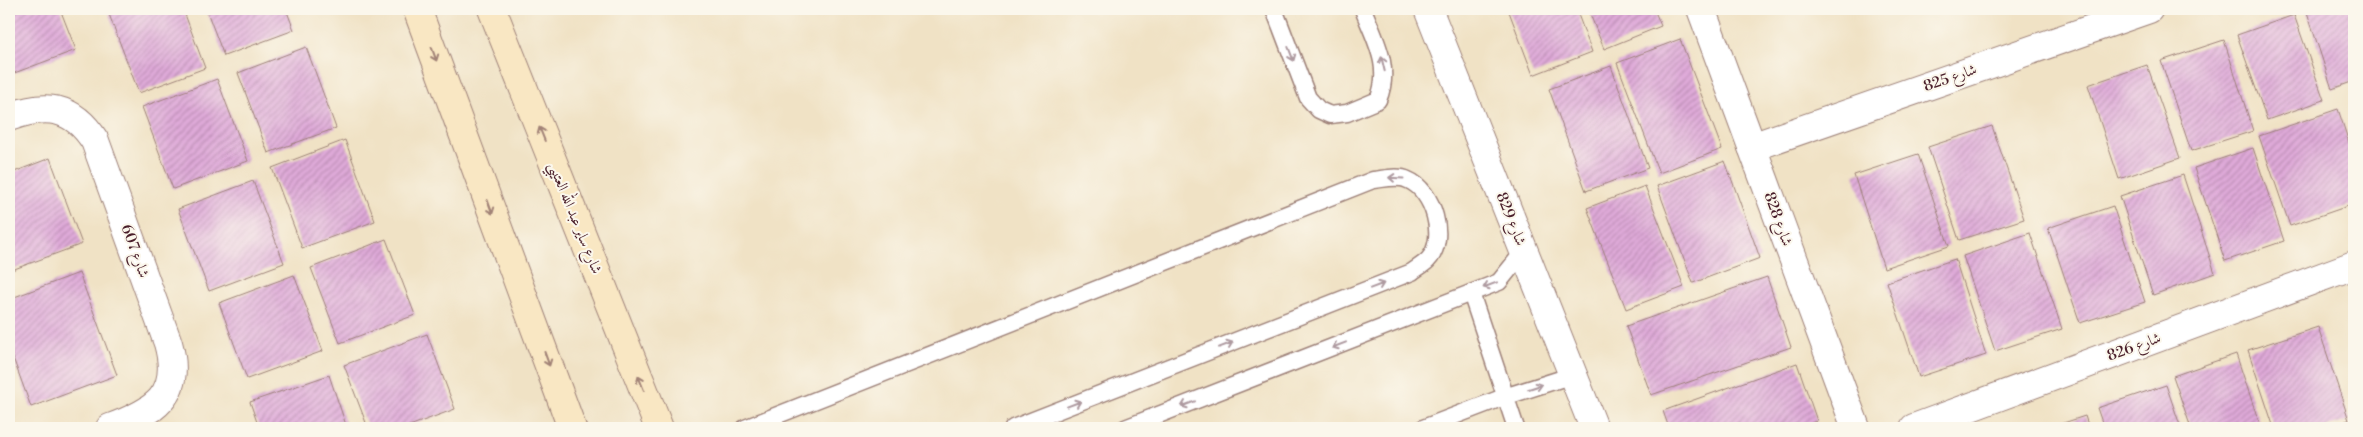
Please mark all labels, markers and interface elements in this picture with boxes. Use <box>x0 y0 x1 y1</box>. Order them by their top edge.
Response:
one-way arrow <box>430 46 439 62</box>
one-way arrow <box>1287 46 1297 61</box>
one-way arrow <box>1378 56 1387 72</box>
street label: شارع 825 <box>1921 60 1980 99</box>
one-way arrow <box>537 127 546 142</box>
street label: شارع ساير عبد الله العتيبي <box>540 158 609 278</box>
one-way arrow <box>1389 174 1405 183</box>
street label: شارع 829 <box>1489 189 1530 250</box>
street label: شارع 828 <box>1757 189 1797 250</box>
one-way arrow <box>486 199 495 214</box>
street label: شارع 607 <box>114 222 153 281</box>
one-way arrow <box>1369 281 1384 290</box>
one-way arrow <box>1483 281 1498 291</box>
street label: شارع 826 <box>2104 328 2165 368</box>
one-way arrow <box>1217 340 1233 349</box>
one-way arrow <box>1332 340 1347 350</box>
one-way arrow <box>543 351 552 367</box>
one-way arrow <box>635 376 645 391</box>
one-way arrow <box>1526 382 1542 391</box>
one-way arrow <box>1066 399 1081 408</box>
one-way arrow <box>1180 400 1196 409</box>

